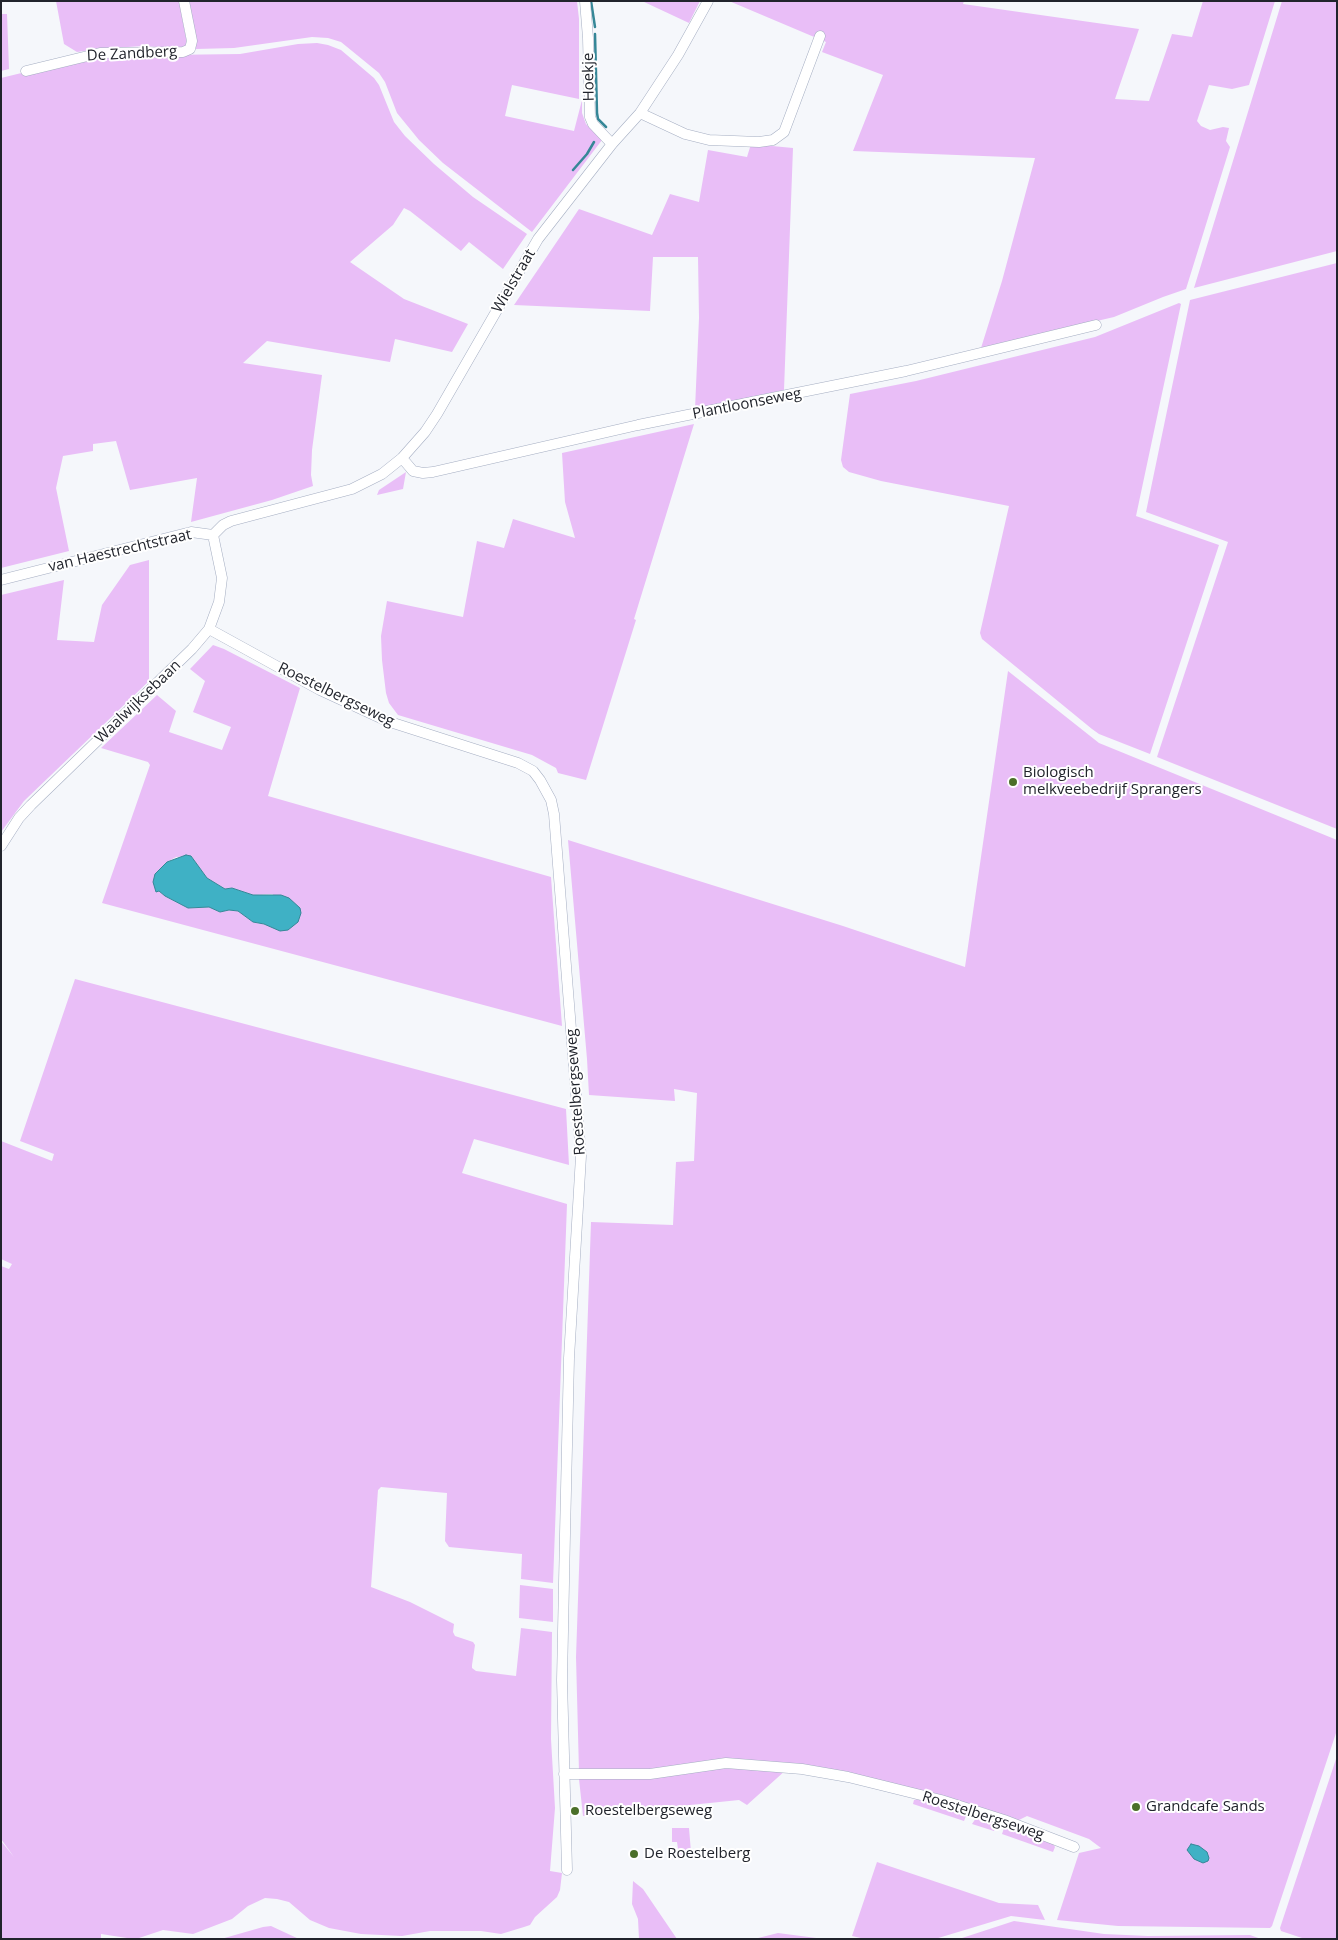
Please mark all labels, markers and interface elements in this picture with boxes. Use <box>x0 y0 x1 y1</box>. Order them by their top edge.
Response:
street label: De Zandberg <box>86 43 178 65</box>
street label: Hoekje <box>580 53 598 101</box>
street label: Wielstraat <box>489 246 539 316</box>
street label: Plantloonseweg <box>691 385 803 423</box>
street label: van Haestrechtstraat <box>47 526 193 576</box>
street label: Waalwijksebaan <box>91 657 185 747</box>
street label: Roestelbergseweg <box>275 659 397 731</box>
place label: Biologisch melkveebedrijf Sprangers <box>1023 764 1202 799</box>
marker: Biologisch melkveebedrijf Sprangers <box>1007 776 1019 788</box>
street label: Roestelbergseweg <box>563 1028 589 1156</box>
street label: Roestelbergseweg <box>920 1788 1046 1844</box>
place label: Grandcafe Sands <box>1146 1798 1265 1816</box>
marker: Grandcafe Sands <box>1130 1801 1142 1813</box>
place label: Roestelbergseweg <box>585 1802 712 1820</box>
marker: Roestelbergseweg <box>569 1805 581 1817</box>
place label: De Roestelberg <box>644 1845 750 1863</box>
marker: De Roestelberg <box>628 1848 640 1860</box>

